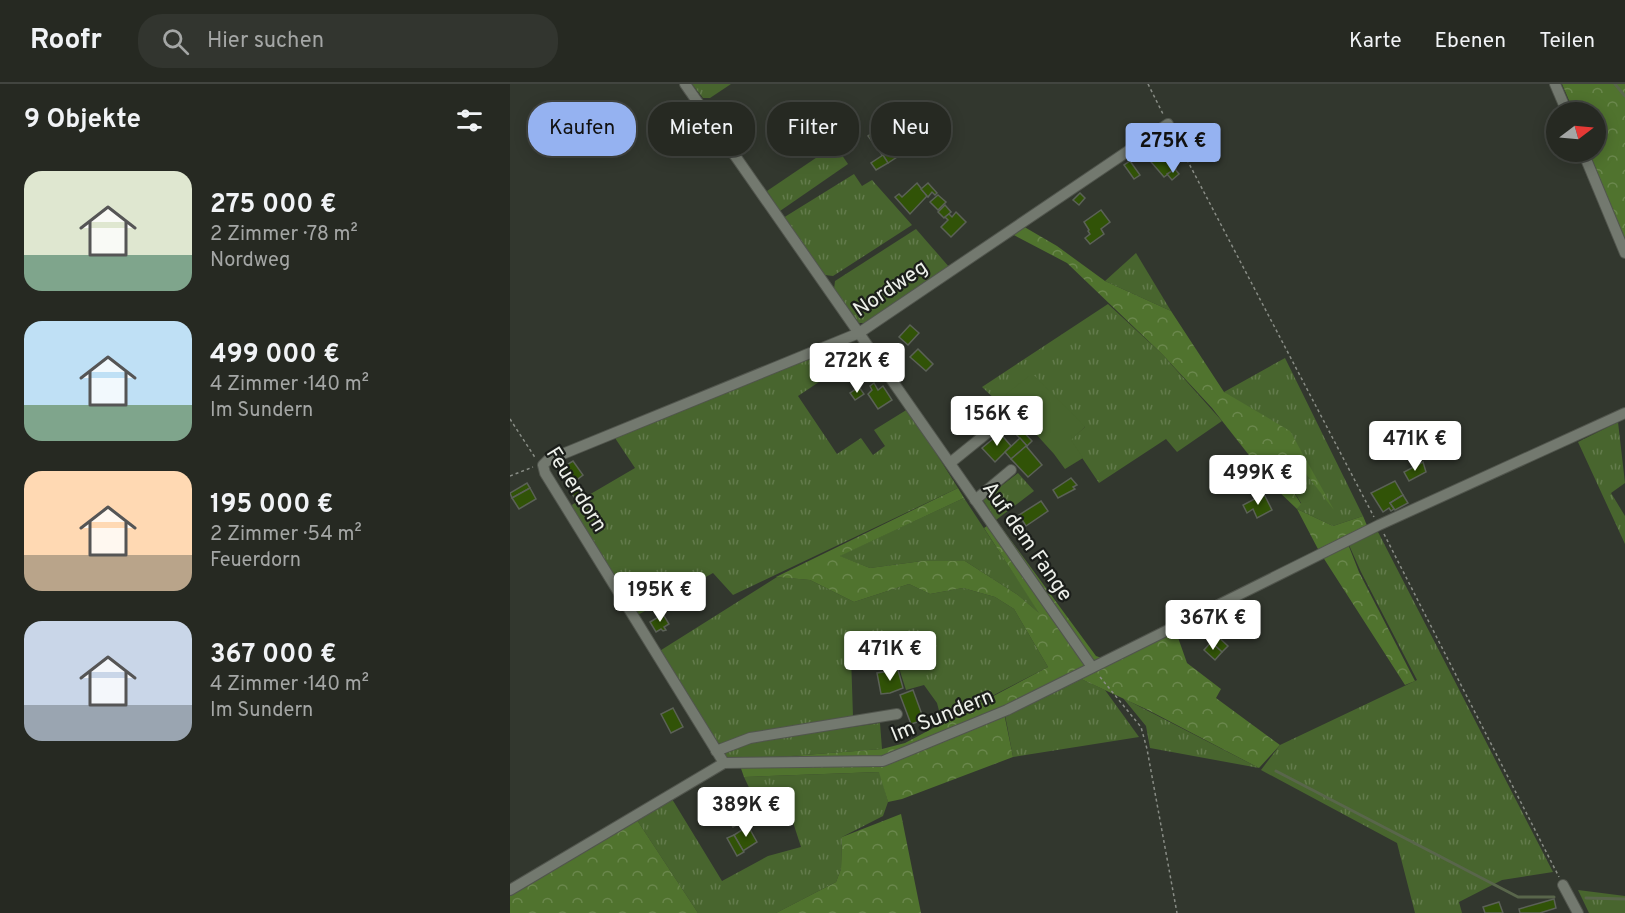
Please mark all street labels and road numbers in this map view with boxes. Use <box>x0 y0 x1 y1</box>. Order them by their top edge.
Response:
street label: Nordweg <box>848 254 933 324</box>
street label: Feuerdorn <box>539 442 613 537</box>
street label: Auf dem Fange <box>975 477 1078 607</box>
street label: Im Sundern <box>887 684 998 749</box>

